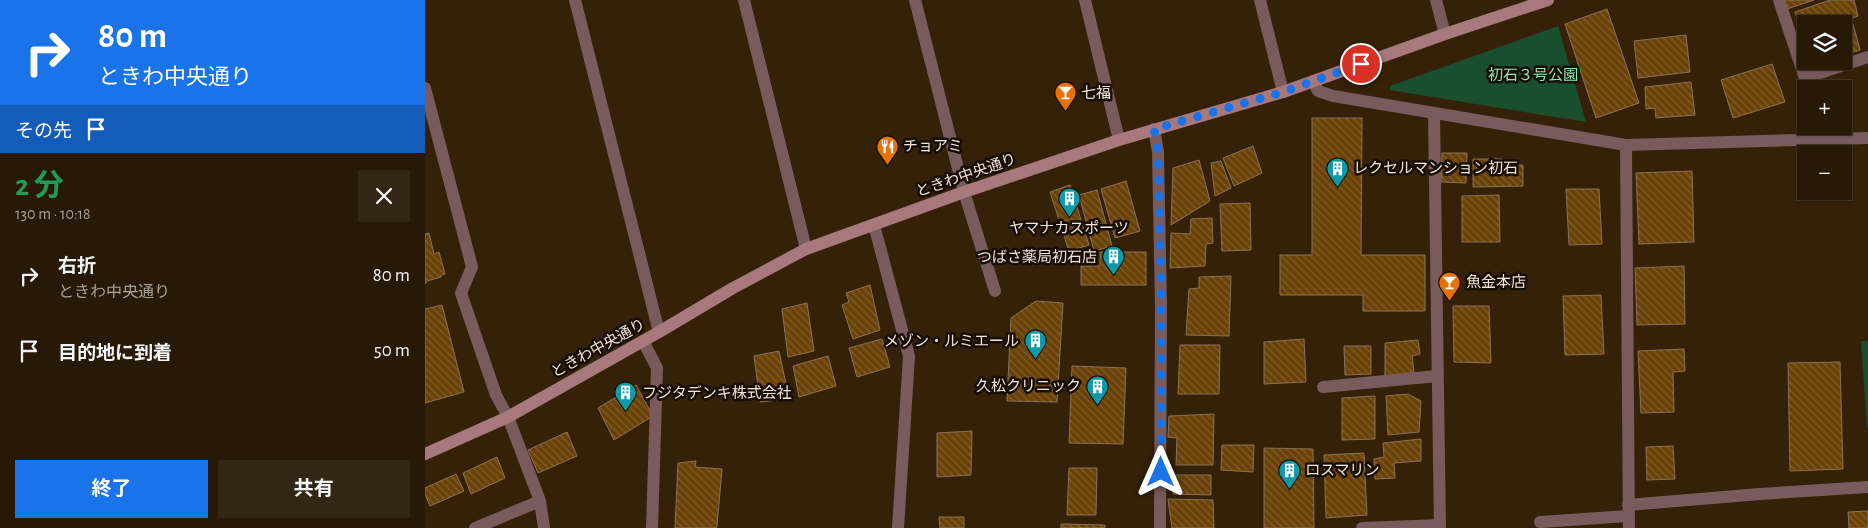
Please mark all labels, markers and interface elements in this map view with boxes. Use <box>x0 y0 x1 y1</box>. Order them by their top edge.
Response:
map controls <box>1797 15 1852 200</box>
button: layers <box>1797 15 1852 70</box>
text: 80 m <box>98 19 167 54</box>
icon: right <box>15 20 80 85</box>
pin <box>1340 43 1382 85</box>
icon: arrive <box>1347 50 1375 78</box>
text: ときわ中央通り <box>98 66 252 88</box>
park label: 初石３号公園 <box>1488 67 1578 83</box>
button: + <box>1797 80 1852 135</box>
bar icon: 七福 <box>1053 81 1077 112</box>
place label: 七福 <box>1081 85 1111 101</box>
icon: arrive <box>82 115 110 143</box>
text: その先 <box>15 122 72 141</box>
restaurant icon: チョアミ <box>875 134 899 165</box>
place label: チョアミ <box>903 139 963 154</box>
button: − <box>1797 145 1852 200</box>
street label: ときわ中央通り <box>914 150 1018 200</box>
building icon: レクセルマンション初石 <box>1325 156 1349 187</box>
place label: レクセルマンション初石 <box>1353 160 1518 176</box>
button: close <box>358 170 410 222</box>
text: 2 分 <box>15 171 64 201</box>
building icon: ヤマナカスポーツ <box>1057 187 1081 218</box>
text: 130 m · 10:18 <box>15 206 91 222</box>
place label: ヤマナカスポーツ <box>1009 220 1129 236</box>
building icon: つばさ薬局初石店 <box>1101 245 1125 276</box>
place label: つばさ薬局初石店 <box>977 249 1097 265</box>
text: 右折 <box>58 257 96 276</box>
icon: right <box>15 262 43 290</box>
text: 80 m <box>373 266 410 285</box>
bar icon: 魚金本店 <box>1438 270 1462 301</box>
place label: 魚金本店 <box>1466 273 1526 290</box>
text: ときわ中央通り <box>58 284 170 300</box>
street label: ときわ中央通り <box>548 316 648 380</box>
building icon: メゾン・ルミエール <box>1023 329 1047 360</box>
place label: メゾン・ルミエール <box>884 333 1019 349</box>
icon: arrive <box>15 337 43 365</box>
text: 50 m <box>374 341 410 360</box>
text: 目的地に到着 <box>58 344 172 363</box>
building icon: 久松クリニック <box>1085 374 1109 405</box>
place label: 久松クリニック <box>976 378 1081 394</box>
building icon: フジタデンキ株式会社 <box>614 381 638 412</box>
place label: フジタデンキ株式会社 <box>642 385 792 401</box>
position arrow <box>1134 445 1186 497</box>
building icon: ロスマリン <box>1277 458 1301 489</box>
button: 終了 <box>15 460 208 518</box>
button: 共有 <box>218 460 410 518</box>
place label: ロスマリン <box>1305 463 1380 478</box>

